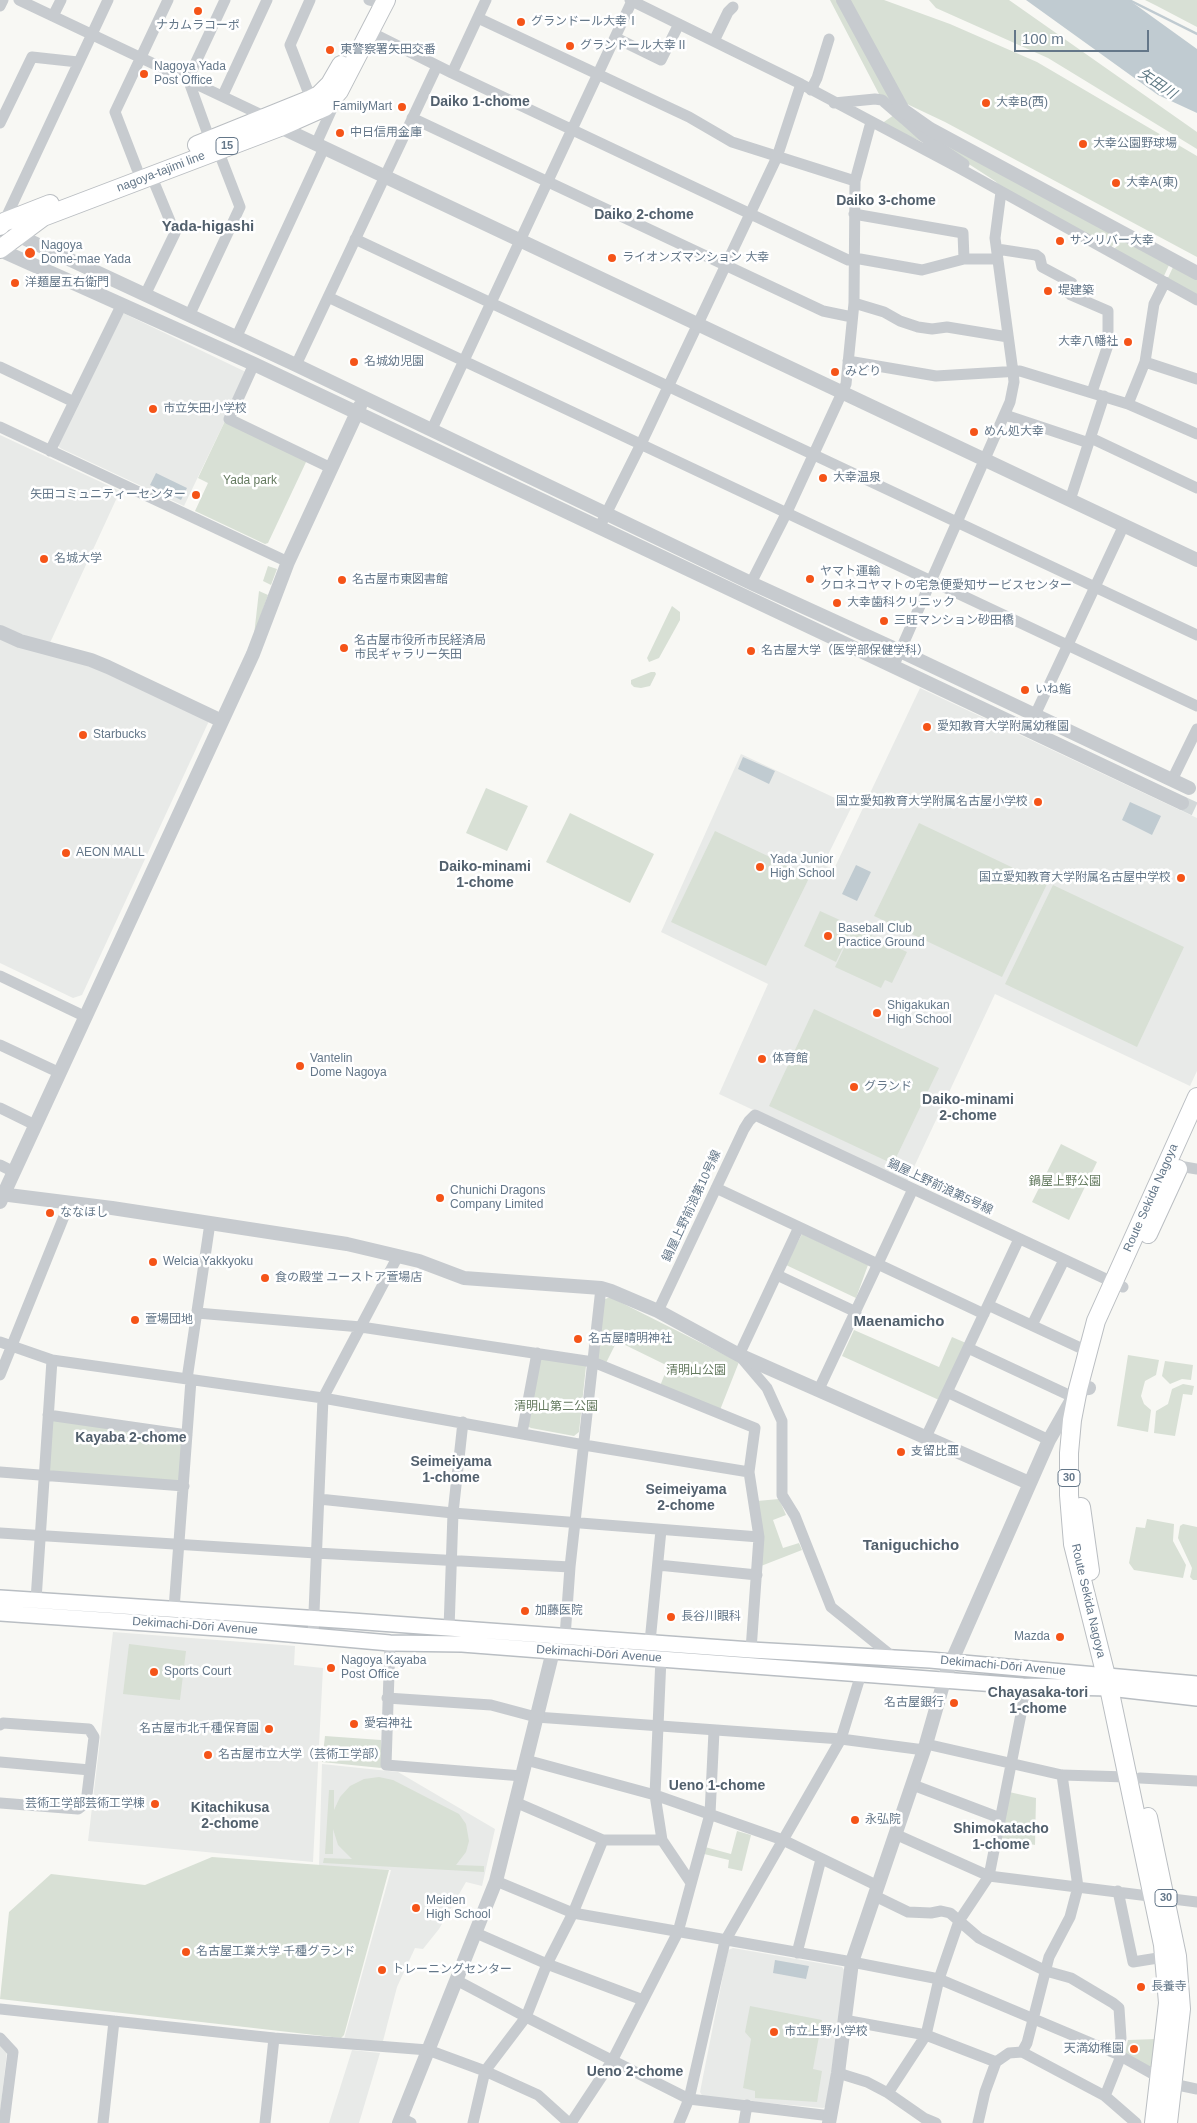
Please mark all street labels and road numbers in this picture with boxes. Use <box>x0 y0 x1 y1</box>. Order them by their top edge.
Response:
road number: 15 <box>216 138 238 154</box>
street label: nagoya-tajimi line <box>115 149 207 195</box>
street label: Route Sekida Nagoya <box>1121 1142 1181 1254</box>
street label: 鍋屋上野前浪第10号線 <box>660 1148 724 1264</box>
street label: 鍋屋上野前浪第5号線 <box>885 1156 995 1218</box>
road number: 30 <box>1058 1470 1080 1486</box>
street label: Route Sekida Nagoya <box>1068 1543 1108 1659</box>
street label: Dekimachi-Dōri Avenue <box>132 1614 258 1638</box>
street label: Dekimachi-Dōri Avenue <box>536 1642 662 1666</box>
street label: Dekimachi-Dōri Avenue <box>940 1653 1066 1679</box>
road number: 30 <box>1155 1890 1177 1906</box>

